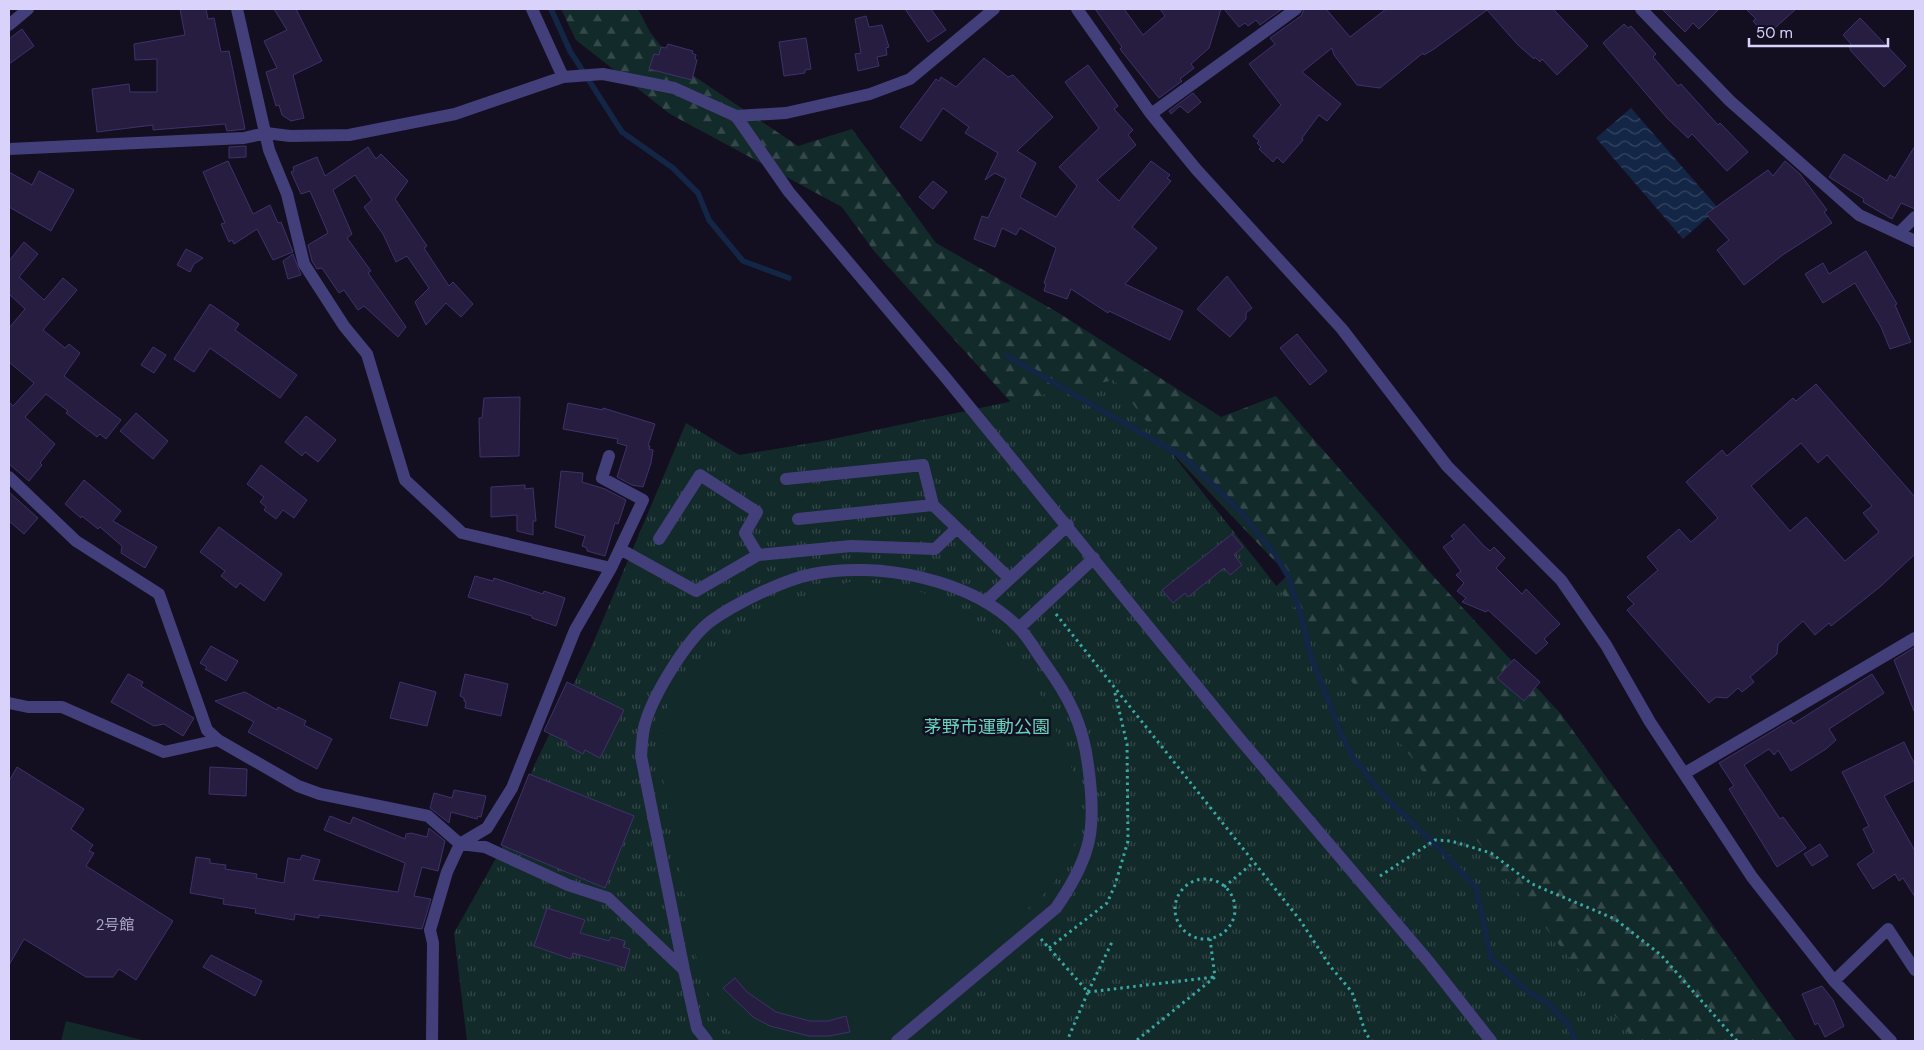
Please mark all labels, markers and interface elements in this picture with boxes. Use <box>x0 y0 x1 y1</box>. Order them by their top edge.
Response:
scale bar <box>1749 15 1888 47</box>
text: 50 m <box>1756 23 1793 43</box>
park label: 茅野市運動公園 <box>924 715 1050 739</box>
house number: 2号館 <box>96 915 134 935</box>

